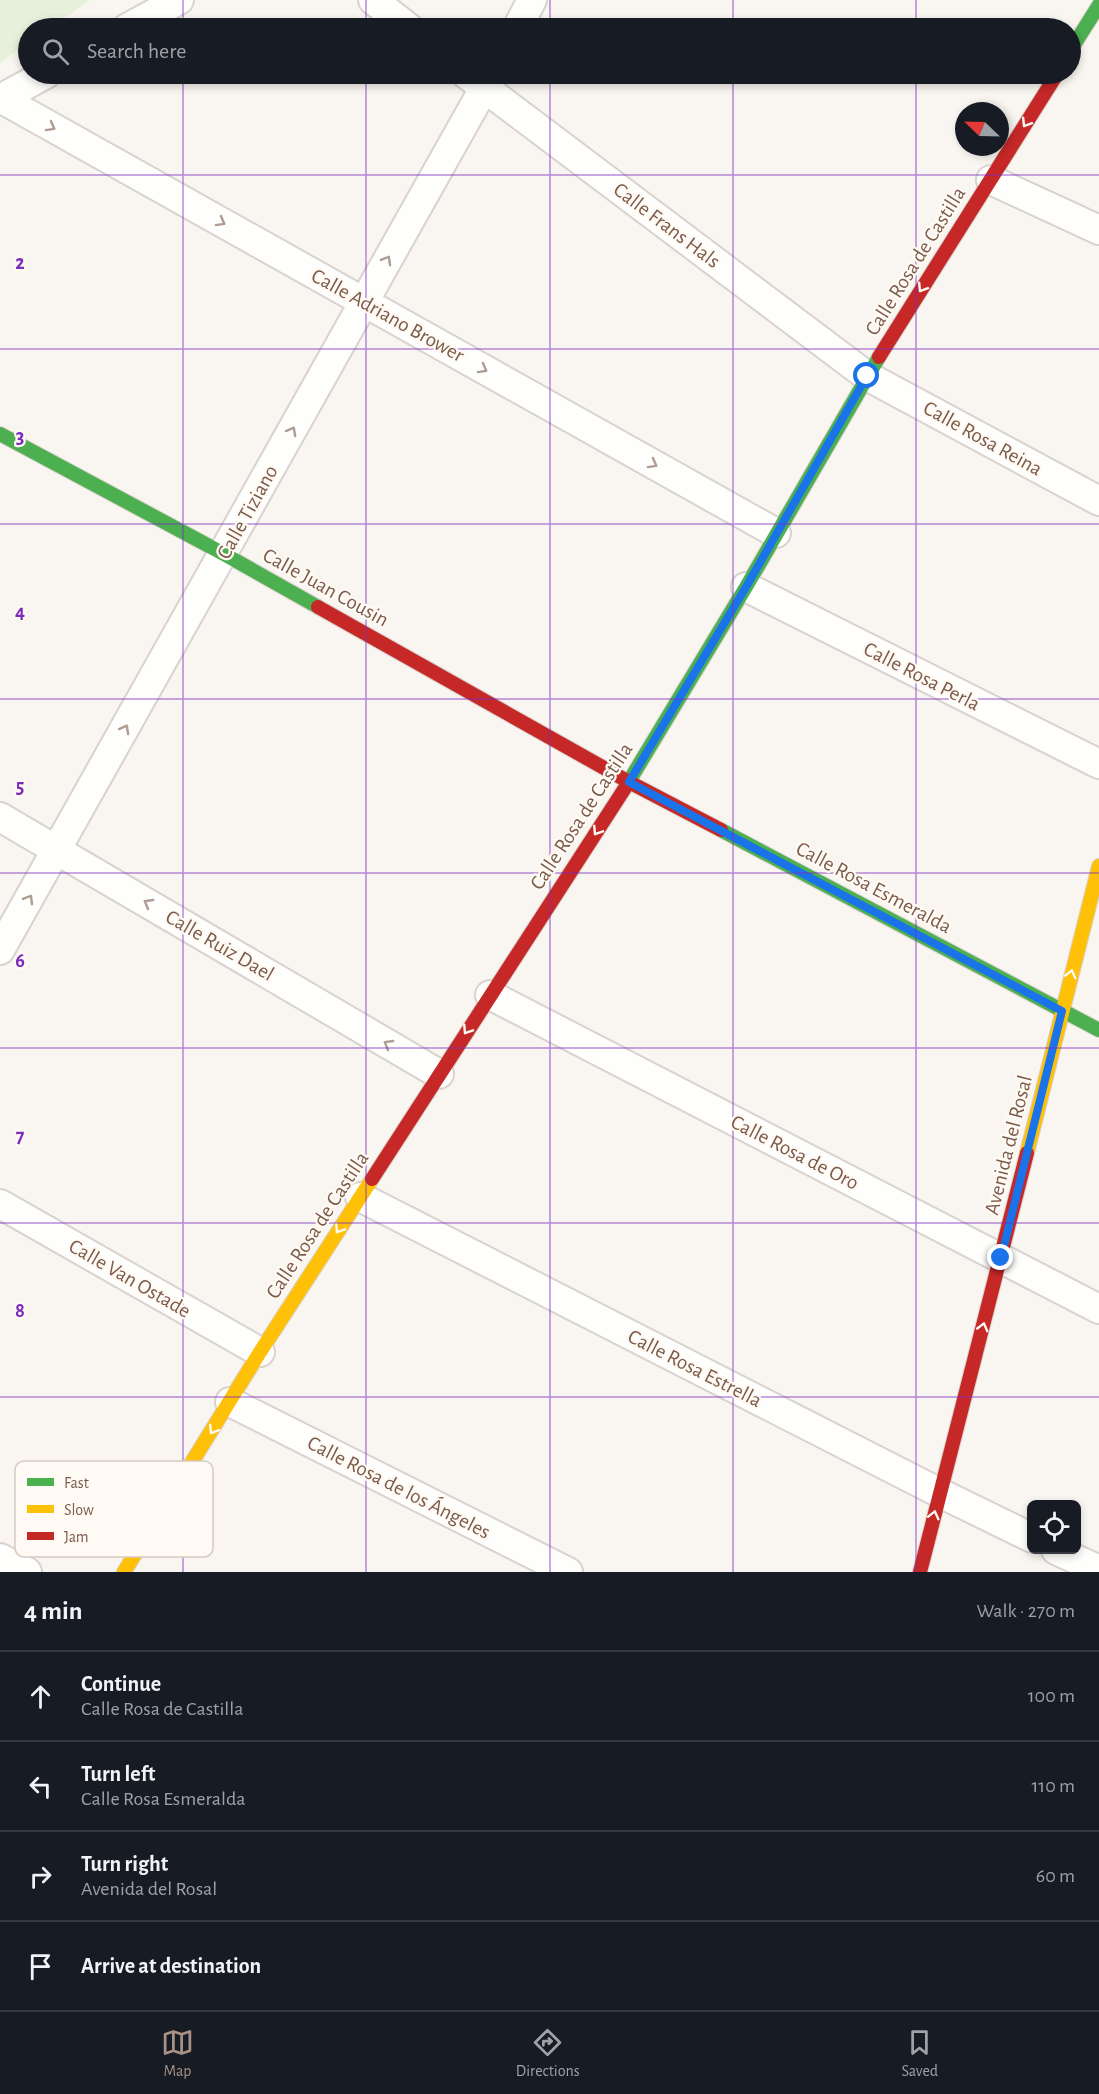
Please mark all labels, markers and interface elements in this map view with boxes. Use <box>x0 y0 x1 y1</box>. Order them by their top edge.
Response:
search box <box>18 18 1081 84</box>
icon: search <box>39 35 72 68</box>
text: Search here <box>87 40 186 62</box>
north arrow <box>955 102 1009 156</box>
one-way arrow <box>1021 117 1033 127</box>
one-way arrow <box>45 120 55 131</box>
street label: Calle Frans Hals <box>610 179 724 272</box>
street label: Calle Rosa de Castilla <box>861 183 970 339</box>
one-way arrow <box>215 215 225 226</box>
text: 2 <box>15 253 25 273</box>
one-way arrow <box>379 256 391 267</box>
street label: Calle Adriano Brower <box>308 265 468 366</box>
one-way arrow <box>919 282 930 293</box>
one-way arrow <box>477 362 487 373</box>
route start <box>853 362 879 388</box>
street label: Calle Rosa Reina <box>920 397 1046 480</box>
text: 3 <box>16 427 24 447</box>
one-way arrow <box>285 427 296 437</box>
one-way arrow <box>647 457 657 468</box>
street label: Calle Tiziano <box>213 462 282 563</box>
street label: Calle Juan Cousin <box>259 544 392 631</box>
text: 4 <box>15 602 25 622</box>
street label: Calle Rosa Perla <box>860 638 984 715</box>
one-way arrow <box>118 725 129 735</box>
street label: Calle Rosa de Castilla <box>526 739 637 894</box>
text: 5 <box>16 777 24 797</box>
one-way arrow <box>593 825 604 836</box>
street label: Calle Rosa Esmeralda <box>793 838 955 937</box>
one-way arrow <box>22 895 33 905</box>
one-way arrow <box>144 899 154 910</box>
street label: Calle Ruiz Dael <box>162 906 278 985</box>
text: 6 <box>15 951 25 971</box>
one-way arrow <box>1064 970 1077 980</box>
one-way arrow <box>463 1024 475 1034</box>
one-way arrow <box>384 1040 394 1051</box>
street label: Avenida del Rosal <box>981 1073 1036 1217</box>
street label: Calle Rosa de Oro <box>727 1111 862 1194</box>
text: 7 <box>16 1126 25 1146</box>
street label: Calle Rosa de Castilla <box>262 1148 373 1303</box>
one-way arrow <box>336 1223 347 1234</box>
street label: Calle Van Ostade <box>65 1235 194 1322</box>
route end <box>987 1244 1013 1270</box>
text: 8 <box>15 1301 25 1321</box>
one-way arrow <box>976 1322 989 1332</box>
street label: Calle Rosa Estrella <box>624 1326 765 1411</box>
one-way arrow <box>208 1424 220 1434</box>
street label: Calle Rosa de los Ángeles <box>304 1430 495 1543</box>
legend <box>15 1461 213 1557</box>
text: Fast <box>64 1475 89 1491</box>
map controls <box>1027 1500 1081 1554</box>
button: locate <box>1027 1500 1081 1554</box>
text: Slow <box>64 1502 94 1518</box>
one-way arrow <box>927 1510 940 1520</box>
text: Jam <box>64 1529 89 1545</box>
text: 4 min <box>24 1598 83 1624</box>
text: Walk · 270 m <box>976 1601 1075 1621</box>
text: Continue <box>81 1673 161 1695</box>
icon: ahead <box>24 1680 57 1713</box>
text: 100 m <box>1028 1686 1075 1706</box>
text: Calle Rosa de Castilla <box>81 1699 243 1719</box>
text: Turn left <box>81 1763 155 1785</box>
icon: left <box>24 1770 57 1803</box>
text: 110 m <box>1031 1776 1075 1796</box>
text: Calle Rosa Esmeralda <box>81 1789 245 1809</box>
text: Turn right <box>81 1853 168 1875</box>
icon: right <box>24 1860 57 1893</box>
text: 60 m <box>1036 1866 1075 1886</box>
text: Avenida del Rosal <box>81 1879 217 1899</box>
icon: arrive <box>24 1950 57 1983</box>
text: Arrive at destination <box>81 1955 261 1977</box>
tab: Map <box>161 2026 194 2081</box>
tab: Directions <box>516 2026 580 2081</box>
tab: Saved <box>901 2026 938 2081</box>

